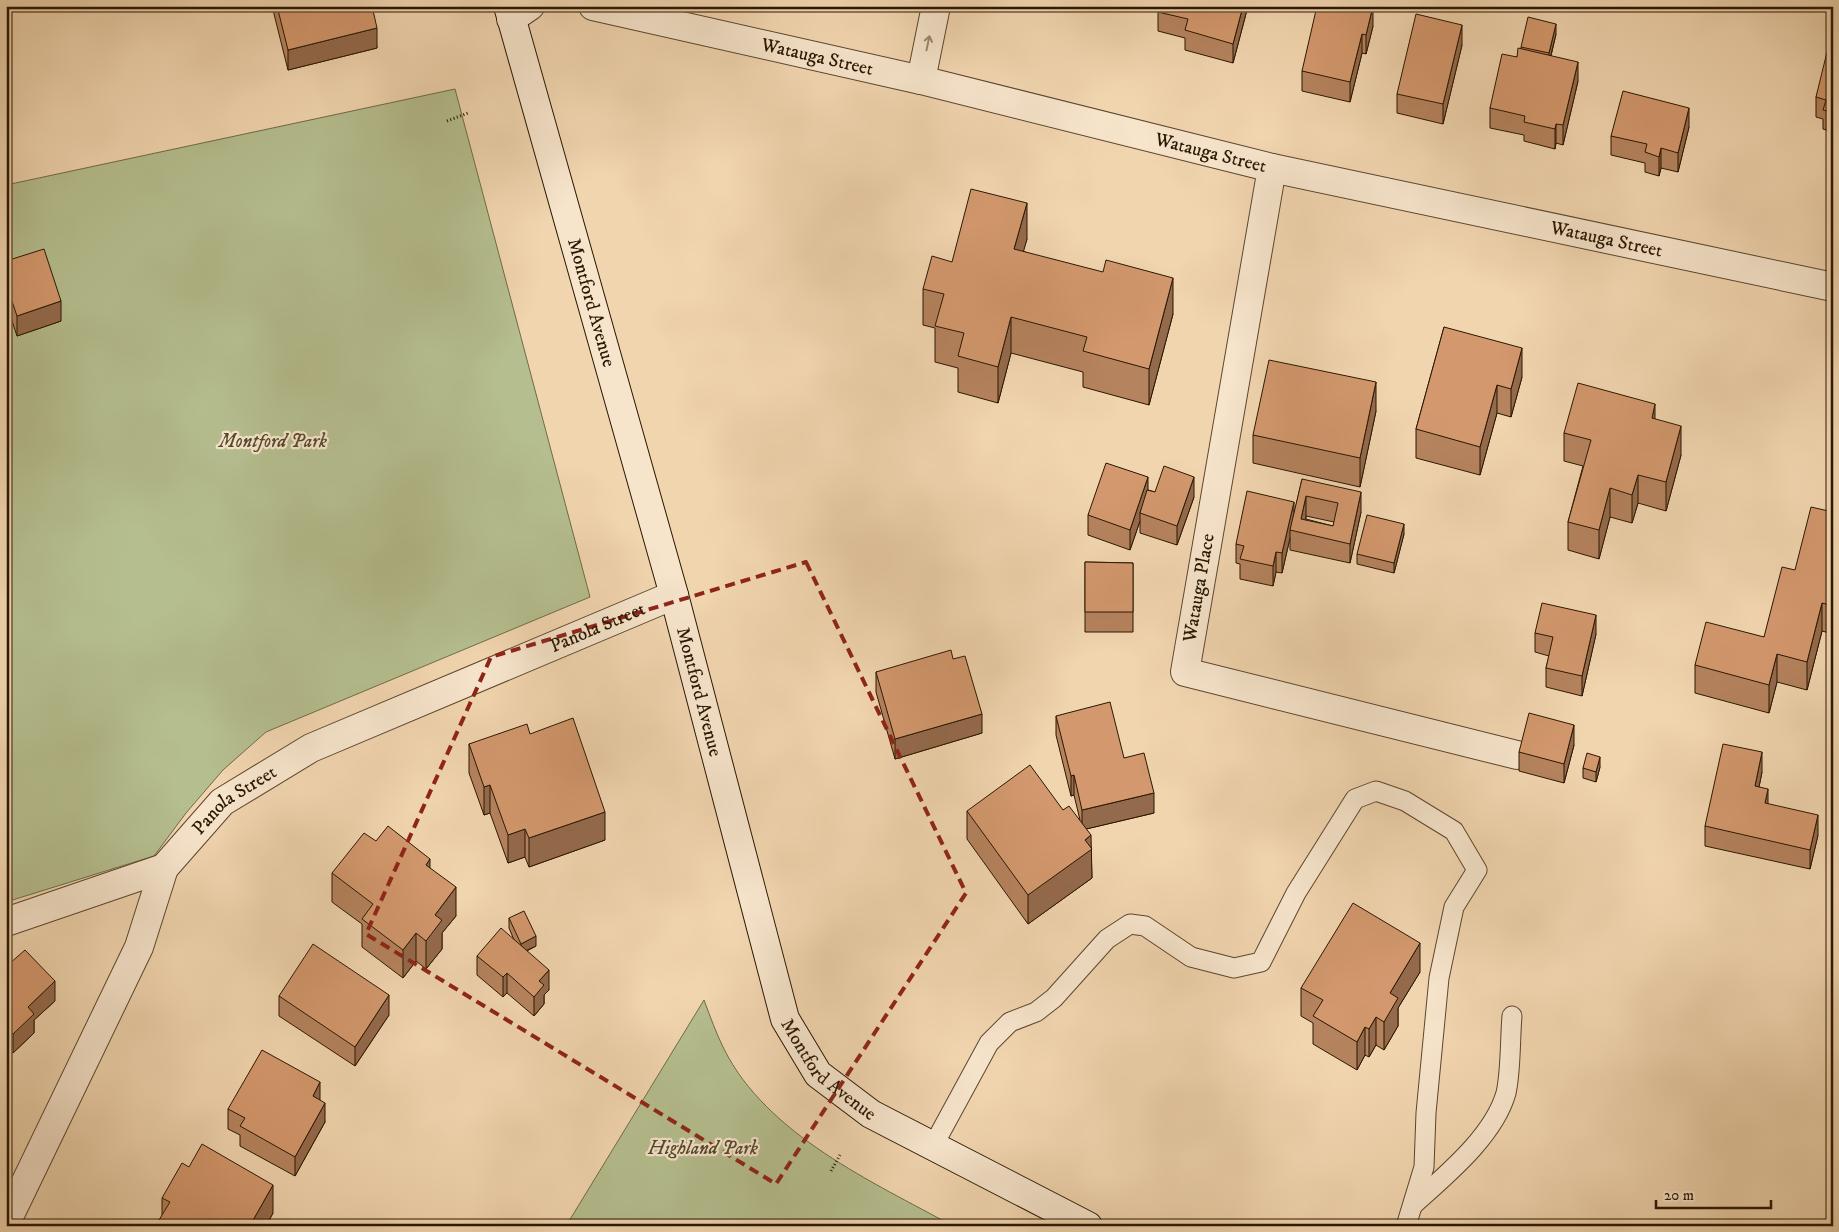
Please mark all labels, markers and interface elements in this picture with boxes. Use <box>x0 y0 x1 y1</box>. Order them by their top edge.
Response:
street label: Watauga Street <box>758 33 876 80</box>
one-way arrow <box>924 36 934 52</box>
street label: Watauga Street <box>1152 127 1269 178</box>
street label: Watauga Street <box>1547 216 1665 262</box>
street label: Montford Avenue <box>562 235 621 370</box>
park label: Montford Park <box>217 430 327 453</box>
street label: Watauga Place <box>1178 532 1220 645</box>
street label: Panola Street <box>546 597 648 657</box>
street label: Montford Avenue <box>671 625 727 759</box>
street label: Panola Street <box>187 760 280 839</box>
street label: Montford Avenue <box>776 1014 881 1125</box>
park label: Highland Park <box>647 1137 758 1160</box>
scale bar <box>1656 1177 1772 1209</box>
text: 20 m <box>1664 1186 1694 1205</box>

